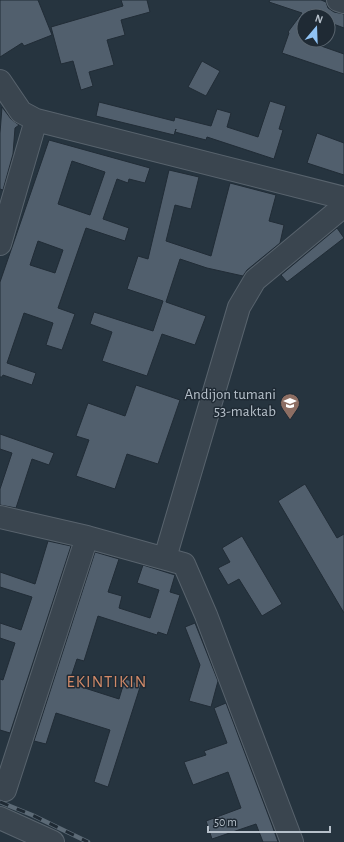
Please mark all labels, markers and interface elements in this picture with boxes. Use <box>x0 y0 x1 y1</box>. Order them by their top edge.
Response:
north arrow <box>296 8 336 48</box>
text: N <box>314 13 325 25</box>
place label: Andijon tumani 53-maktab <box>184 387 276 419</box>
school or university icon: Andijon tumani 53-maktab <box>279 392 301 420</box>
district label: EKINTIKIN <box>67 673 147 690</box>
scale bar <box>208 808 330 834</box>
text: 50 m <box>214 816 237 828</box>

